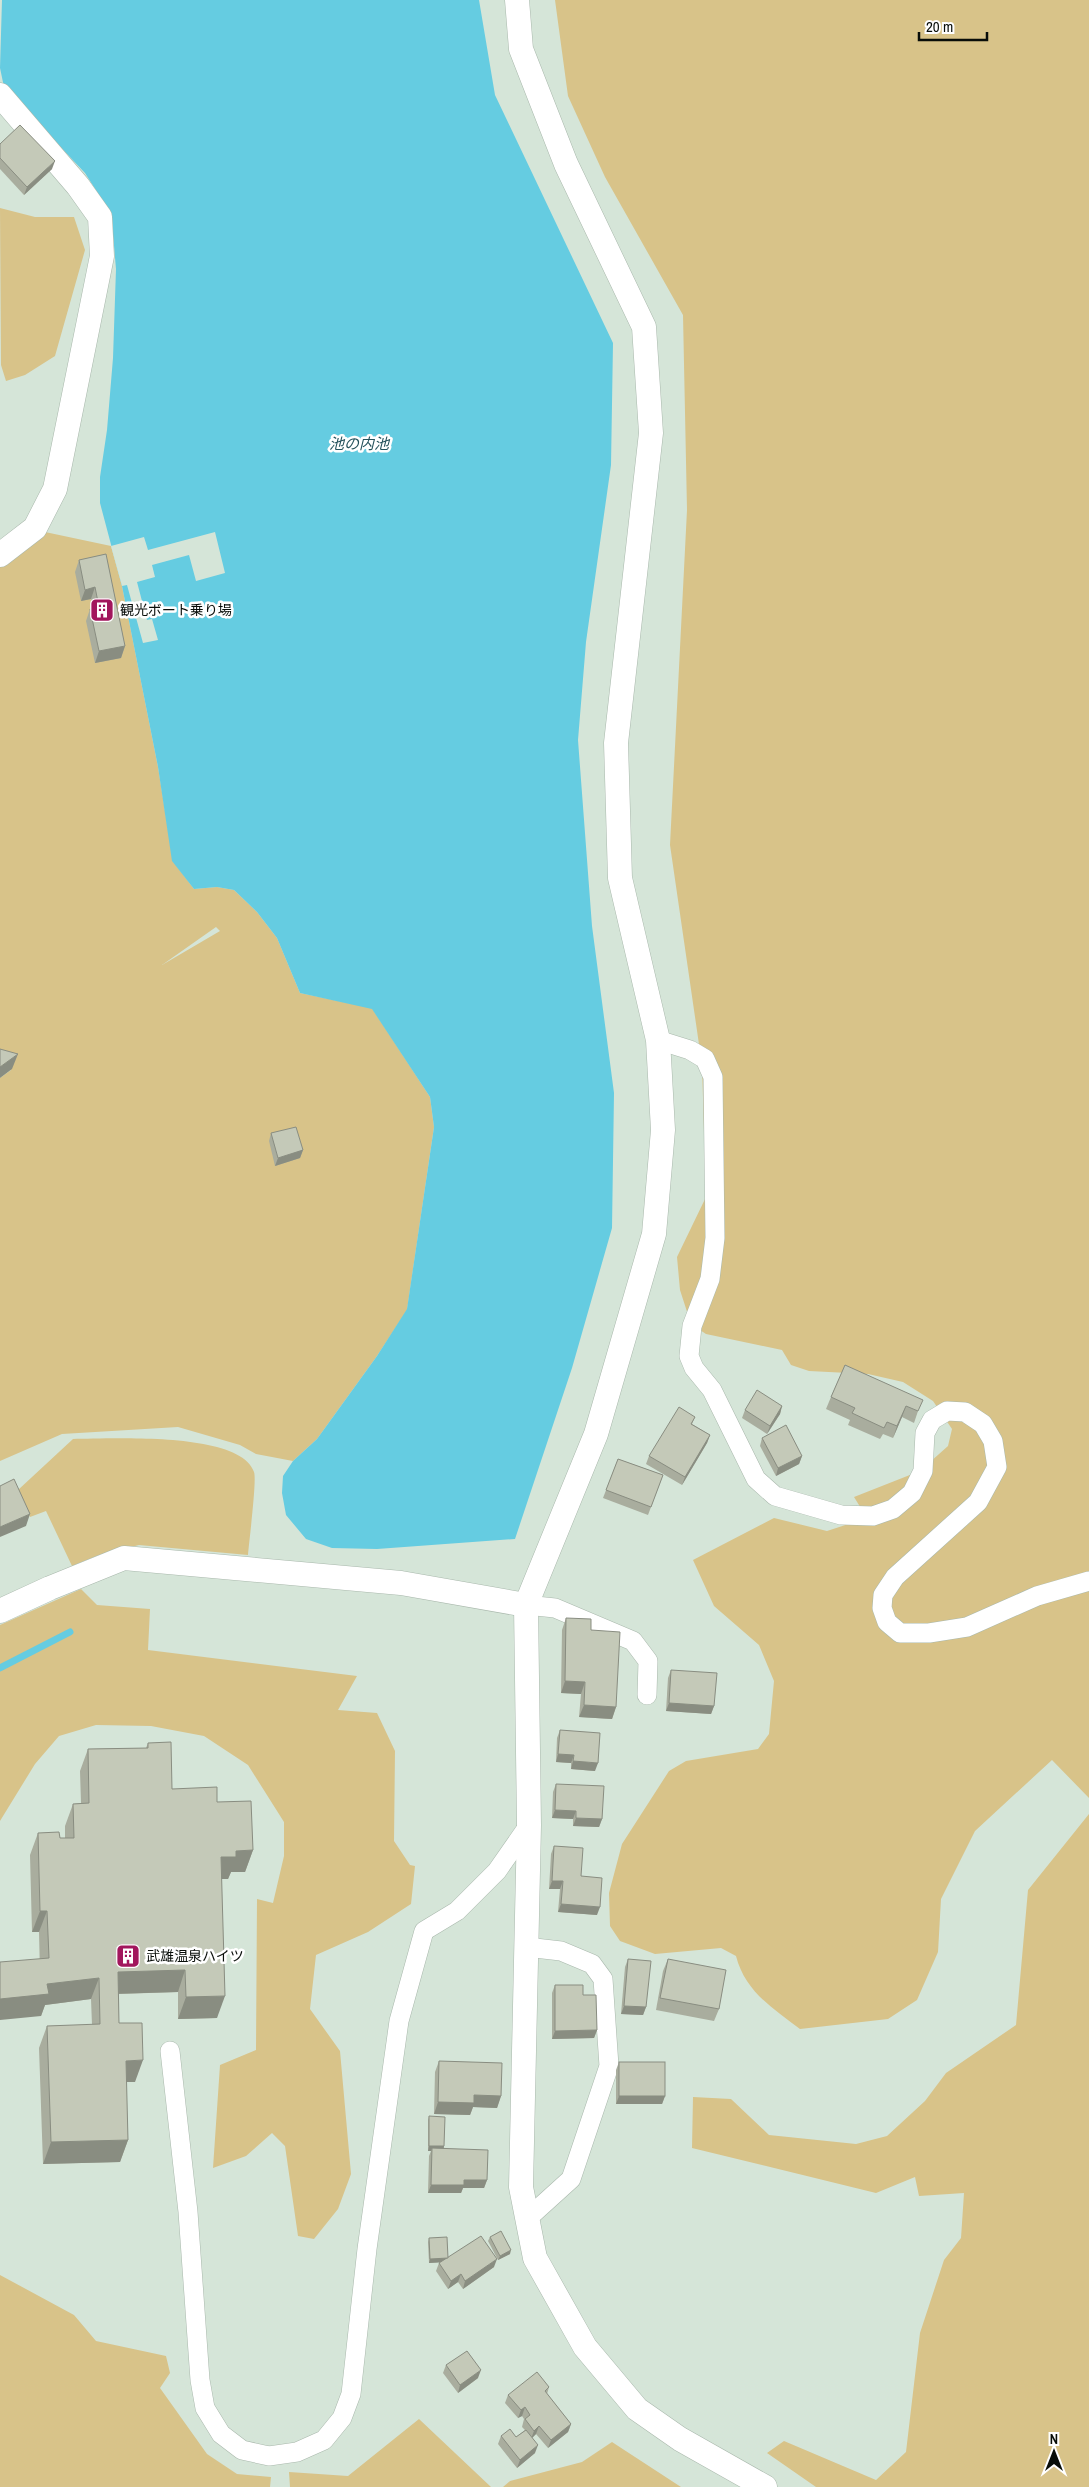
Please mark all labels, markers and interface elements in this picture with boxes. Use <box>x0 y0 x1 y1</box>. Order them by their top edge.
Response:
scale bar <box>919 10 986 42</box>
text: 20 m <box>926 16 953 37</box>
water label: 池の内池 <box>329 433 391 454</box>
building icon: 観光ボート乗り場 <box>89 597 115 623</box>
place label: 観光ボート乗り場 <box>120 601 232 619</box>
building icon: 武雄温泉ハイツ <box>115 1943 141 1969</box>
place label: 武雄温泉ハイツ <box>146 1947 244 1965</box>
north arrow <box>1029 2427 1079 2477</box>
text: N <box>1050 2430 1058 2448</box>

